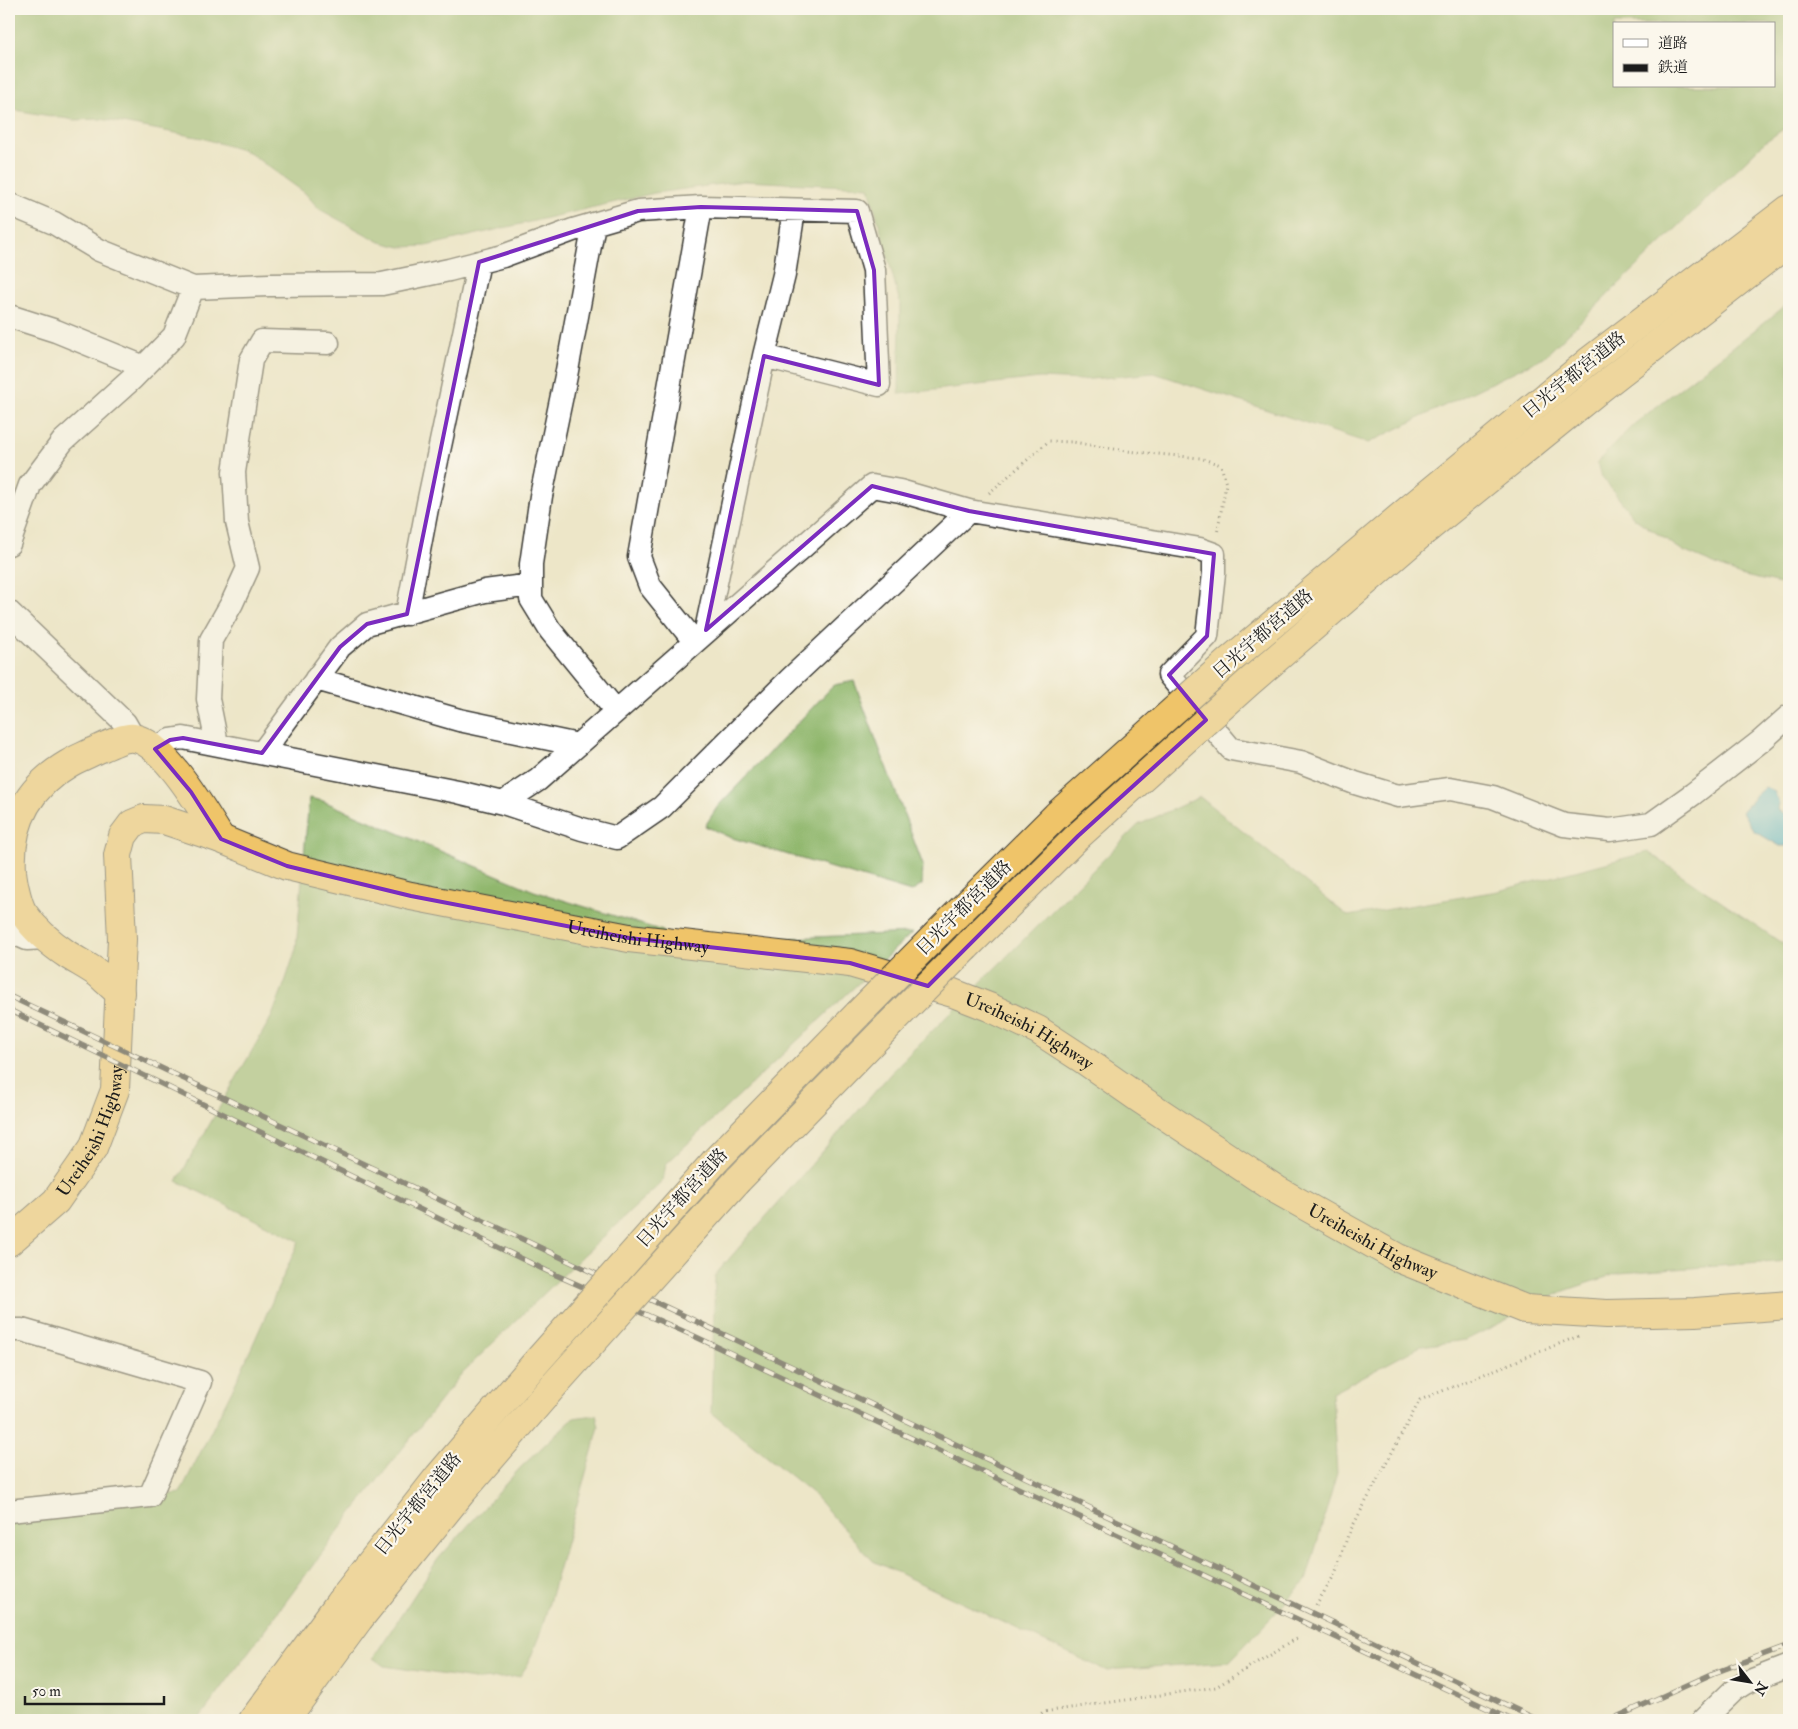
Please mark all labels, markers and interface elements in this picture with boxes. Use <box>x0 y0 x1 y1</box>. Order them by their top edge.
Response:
legend <box>1613 22 1776 88</box>
text: 道路 <box>1658 34 1688 53</box>
text: 鉄道 <box>1658 58 1688 77</box>
street label: 日光宇都宮道路 <box>1518 326 1630 424</box>
street label: 日光宇都宮道路 <box>1208 584 1318 684</box>
street label: 日光宇都宮道路 <box>911 855 1017 961</box>
street label: Ureiheishi Highway <box>565 915 712 959</box>
street label: Ureiheishi Highway <box>962 987 1099 1075</box>
street label: Ureiheishi Highway <box>51 1064 128 1201</box>
street label: 日光宇都宮道路 <box>631 1143 733 1253</box>
street label: Ureiheishi Highway <box>1304 1198 1442 1285</box>
street label: 日光宇都宮道路 <box>369 1448 467 1560</box>
north arrow <box>1726 1656 1776 1706</box>
scale bar <box>25 1674 164 1706</box>
text: N <box>1750 1678 1772 1699</box>
text: 50 m <box>32 1682 61 1701</box>

